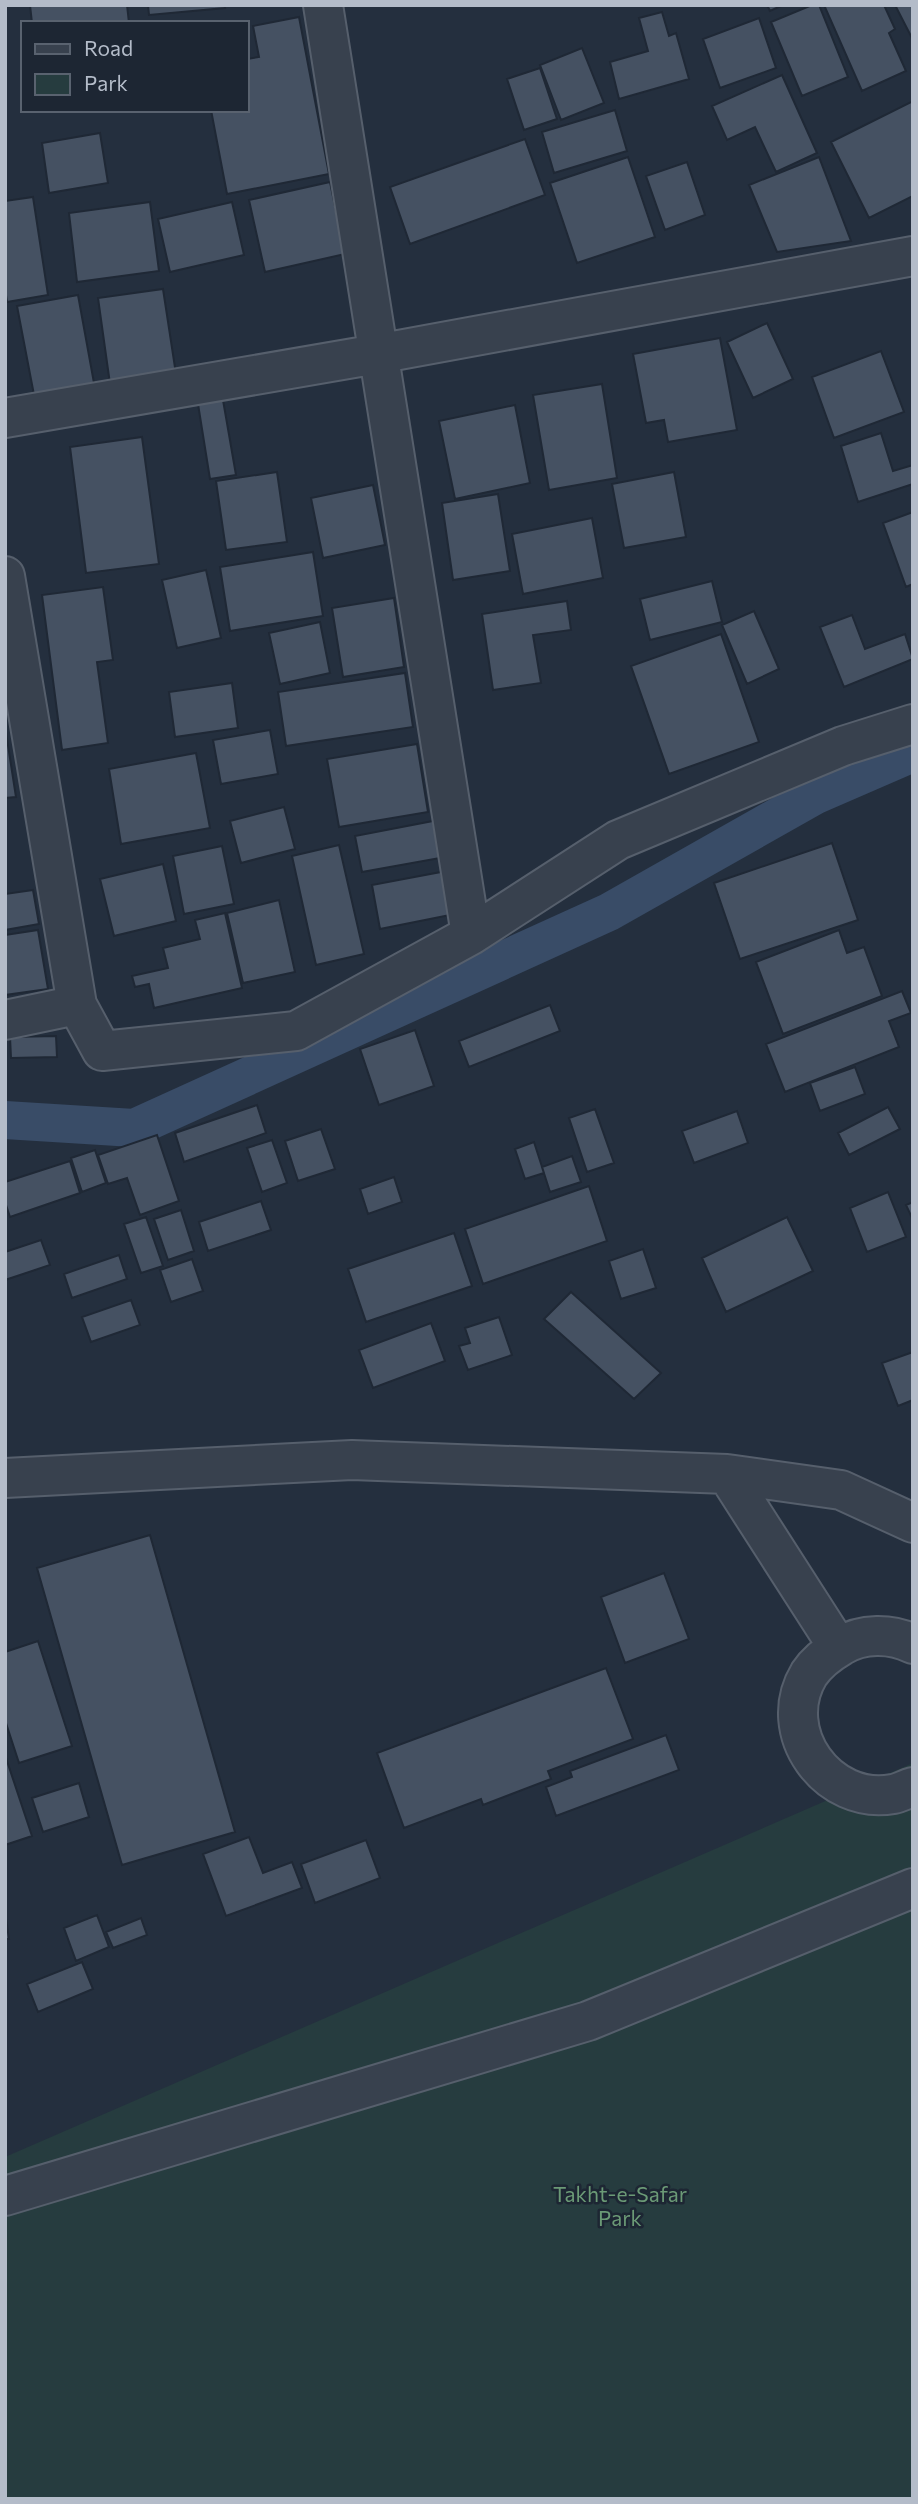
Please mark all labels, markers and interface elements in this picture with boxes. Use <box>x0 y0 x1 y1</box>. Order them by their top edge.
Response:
legend <box>21 21 248 112</box>
text: Road <box>84 35 133 60</box>
text: Park <box>84 70 128 95</box>
park label: Takht-e-Safar Park <box>553 2181 687 2230</box>

